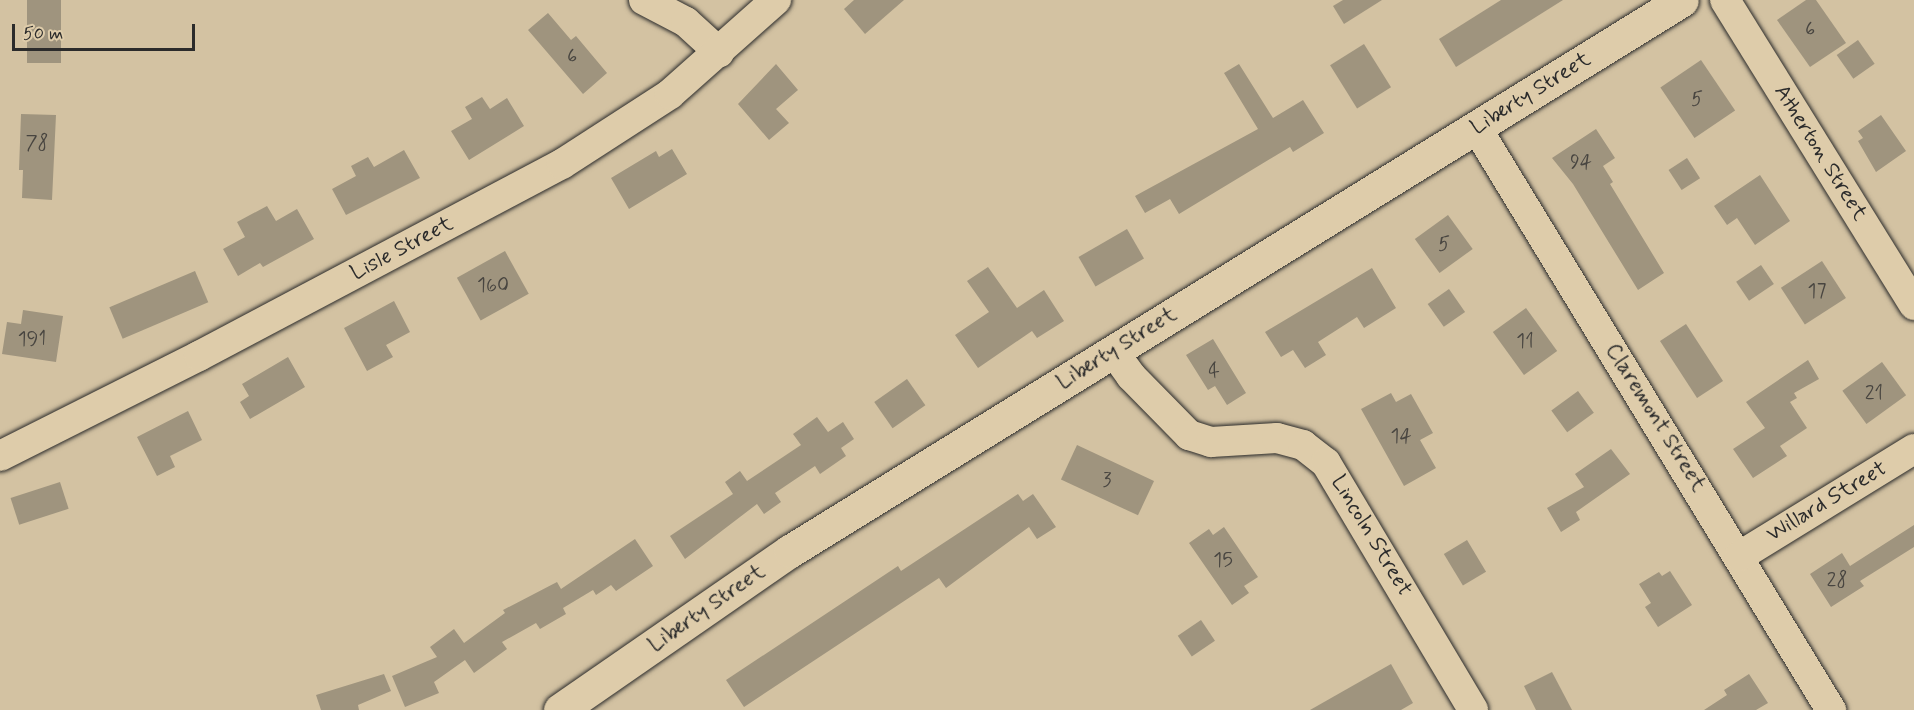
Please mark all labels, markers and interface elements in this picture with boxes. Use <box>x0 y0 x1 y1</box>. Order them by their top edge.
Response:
scale bar <box>15 12 198 50</box>
house number: 6 <box>1805 17 1815 41</box>
text: 50 m <box>23 22 63 46</box>
house number: 6 <box>567 44 577 68</box>
street label: Liberty Street <box>1466 47 1596 141</box>
street label: Atherton Street <box>1768 80 1872 226</box>
house number: 5 <box>1691 87 1703 111</box>
house number: 78 <box>25 131 49 155</box>
house number: 94 <box>1570 150 1592 174</box>
street label: Lisle Street <box>346 211 458 287</box>
house number: 5 <box>1438 232 1450 256</box>
house number: 160 <box>477 273 509 297</box>
house number: 17 <box>1808 279 1826 303</box>
street label: Liberty Street <box>1052 302 1182 396</box>
house number: 191 <box>18 327 46 351</box>
house number: 11 <box>1516 329 1534 353</box>
street label: Claremont Street <box>1599 339 1711 497</box>
house number: 4 <box>1208 359 1220 383</box>
house number: 21 <box>1865 381 1883 405</box>
house number: 14 <box>1390 424 1412 448</box>
street label: Willard Street <box>1763 456 1891 548</box>
house number: 3 <box>1102 468 1112 492</box>
street label: Lincoln Street <box>1325 471 1417 601</box>
house number: 15 <box>1213 548 1233 572</box>
street label: Liberty Street <box>644 559 770 659</box>
house number: 28 <box>1827 568 1847 592</box>

